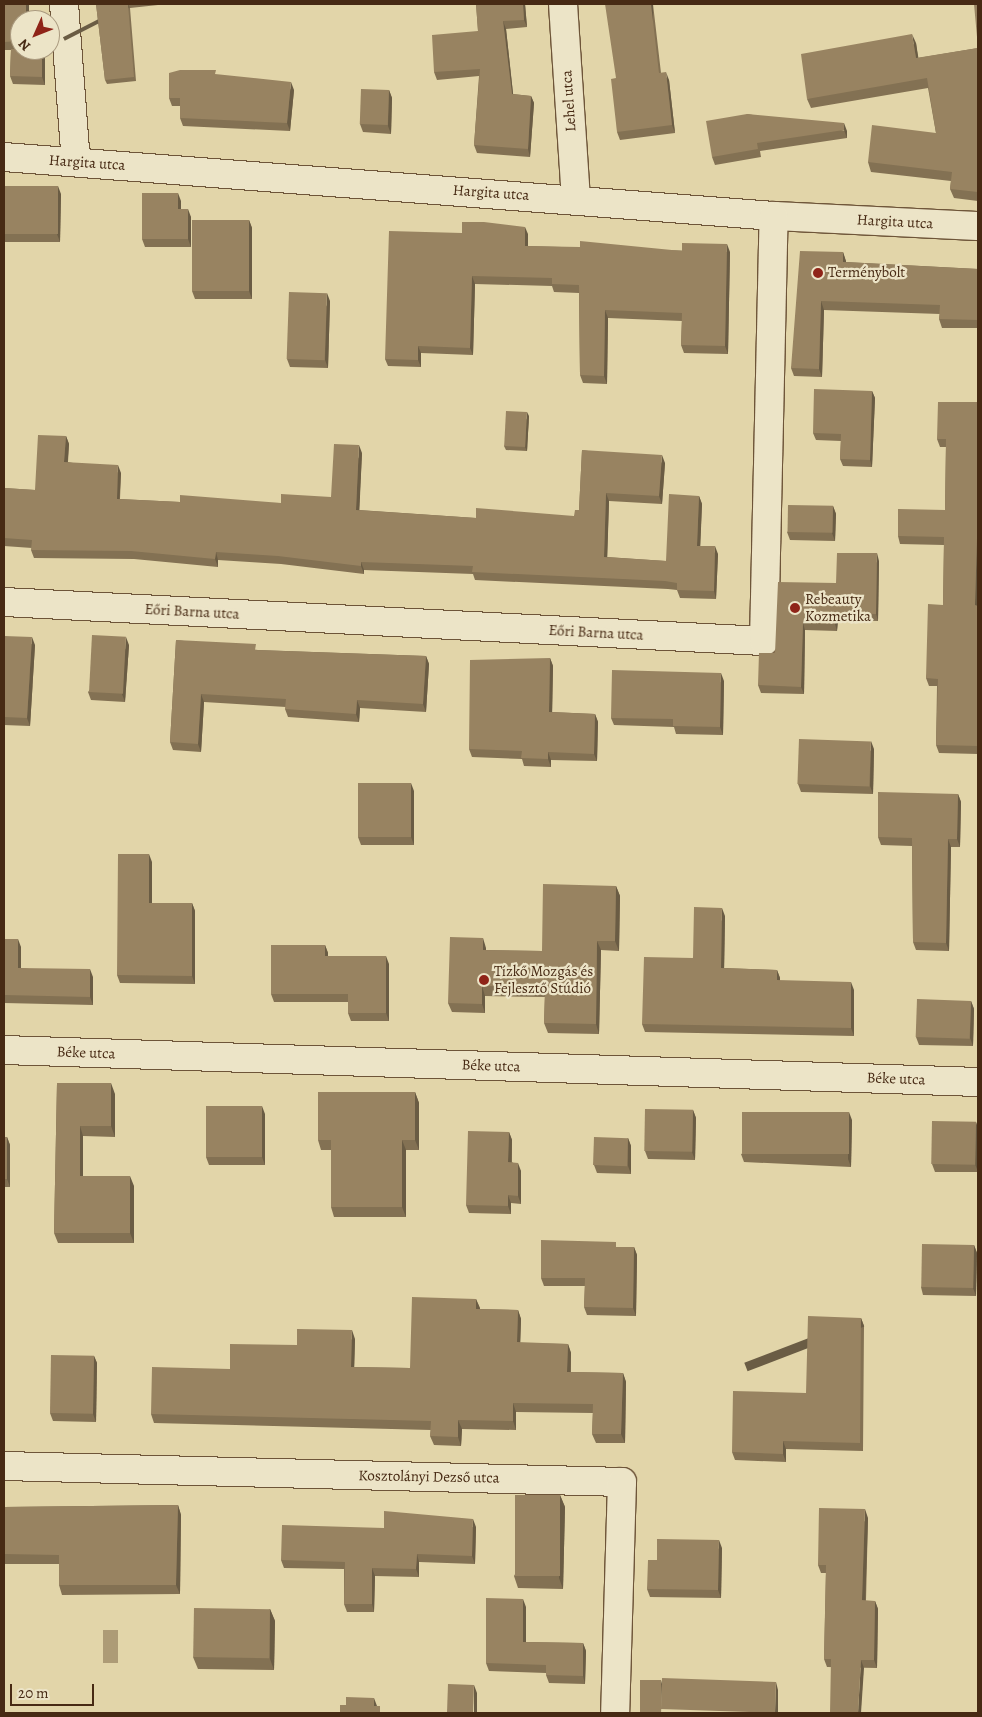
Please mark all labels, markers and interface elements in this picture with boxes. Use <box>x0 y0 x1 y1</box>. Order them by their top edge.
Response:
north arrow <box>10 10 60 60</box>
text: N <box>14 35 35 55</box>
street label: Lehel utca <box>558 69 580 133</box>
street label: Hargita utca <box>48 151 126 175</box>
street label: Hargita utca <box>452 181 530 205</box>
street label: Hargita utca <box>856 211 934 233</box>
place label: Terménybolt <box>828 264 905 282</box>
marker: Terménybolt <box>812 267 824 279</box>
place label: Rebeauty Kozmetika <box>805 590 871 625</box>
street label: Eőri Barna utca <box>144 601 240 623</box>
marker: Rebeauty Kozmetika <box>789 602 801 614</box>
street label: Eőri Barna utca <box>548 622 644 644</box>
place label: Tízkő Mozgás és Fejlesztő Stúdió <box>494 962 593 997</box>
marker: Tízkő Mozgás és Fejlesztő Stúdió <box>478 974 490 986</box>
street label: Béke utca <box>56 1043 116 1063</box>
street label: Béke utca <box>461 1056 521 1076</box>
street label: Béke utca <box>866 1069 926 1089</box>
street label: Kosztolányi Dezső utca <box>358 1467 500 1487</box>
scale bar <box>12 1674 96 1706</box>
text: 20 m <box>18 1683 49 1703</box>

